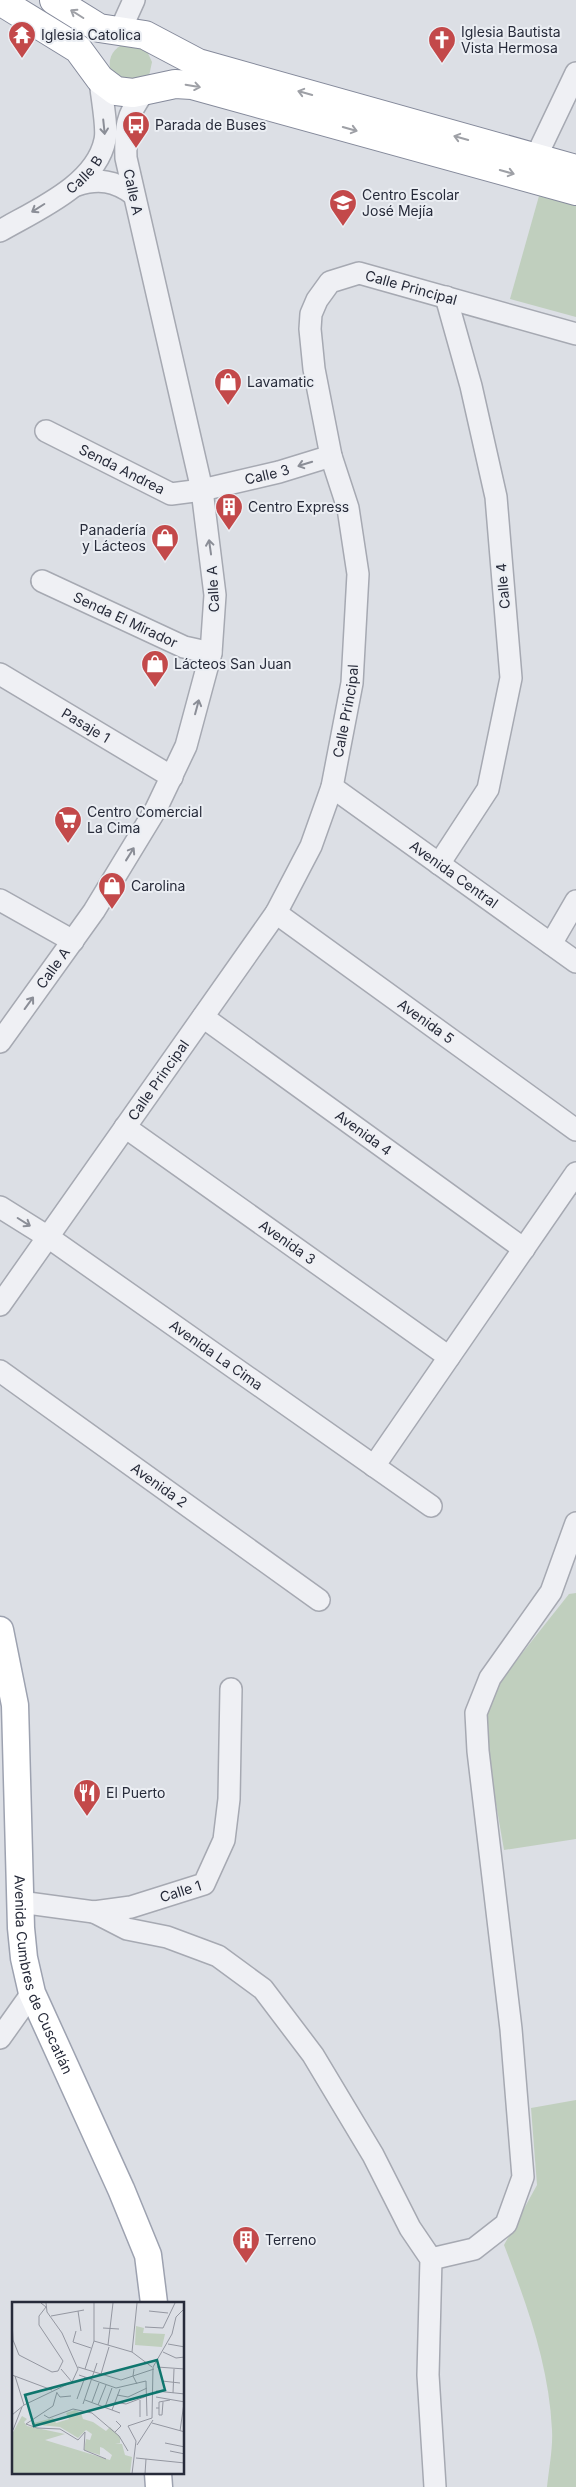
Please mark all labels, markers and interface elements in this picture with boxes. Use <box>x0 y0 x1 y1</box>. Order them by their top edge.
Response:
one-way arrow <box>70 9 84 19</box>
temple icon: Iglesia Catolica <box>7 20 37 59</box>
place label: Iglesia Bautista Vista Hermosa <box>461 23 561 56</box>
church icon: Iglesia Bautista Vista Hermosa <box>427 25 457 64</box>
place label: Iglesia Catolica <box>41 26 141 43</box>
one-way arrow <box>185 82 201 91</box>
one-way arrow <box>298 88 314 98</box>
bus stop icon: Parada de Buses <box>121 110 151 149</box>
place label: Parada de Buses <box>155 116 266 133</box>
one-way arrow <box>100 119 109 135</box>
one-way arrow <box>342 124 358 134</box>
one-way arrow <box>454 133 470 143</box>
street label: Calle B <box>62 152 106 197</box>
street label: Calle A <box>120 167 147 217</box>
one-way arrow <box>498 168 514 177</box>
place label: Centro Escolar José Mejía <box>362 186 459 219</box>
school or university icon: Centro Escolar José Mejía <box>328 188 358 227</box>
one-way arrow <box>32 203 46 213</box>
street label: Calle Principal <box>363 266 459 308</box>
shop icon: Lavamatic <box>213 367 243 406</box>
place label: Lavamatic <box>247 373 314 390</box>
street label: Senda Andrea <box>77 440 168 497</box>
one-way arrow <box>298 459 314 469</box>
street label: Calle 3 <box>243 460 291 488</box>
building icon: Centro Express <box>214 492 244 531</box>
place label: Centro Express <box>248 498 349 515</box>
place label: Panadería y Lácteos <box>80 521 146 554</box>
shop icon: Panadería y Lácteos <box>150 523 180 562</box>
one-way arrow <box>204 539 214 555</box>
street label: Calle 4 <box>492 562 513 610</box>
street label: Calle A <box>203 565 222 613</box>
street label: Senda El Mirador <box>71 588 180 651</box>
shop icon: Lácteos San Juan <box>140 649 170 688</box>
place label: Lácteos San Juan <box>174 655 292 672</box>
street label: Calle Principal <box>329 664 361 759</box>
one-way arrow <box>193 699 203 715</box>
street label: Pasaje 1 <box>59 704 113 746</box>
place label: Centro Comercial La Cima <box>87 803 202 836</box>
supermarket icon: Centro Comercial La Cima <box>53 805 83 844</box>
street label: Avenida Central <box>407 837 502 911</box>
one-way arrow <box>125 847 135 861</box>
shop icon: Carolina <box>97 871 127 910</box>
place label: Carolina <box>131 877 185 894</box>
street label: Calle A <box>32 944 73 992</box>
street label: Avenida 5 <box>395 995 458 1047</box>
one-way arrow <box>23 997 34 1010</box>
street label: Calle Principal <box>124 1036 192 1123</box>
street label: Avenida 4 <box>332 1106 395 1159</box>
street label: Avenida 3 <box>256 1216 319 1268</box>
one-way arrow <box>17 1218 31 1228</box>
street label: Avenida La Cima <box>166 1316 266 1393</box>
street label: Avenida 2 <box>128 1459 191 1511</box>
restaurant icon: El Puerto <box>72 1778 102 1817</box>
place label: El Puerto <box>106 1784 165 1801</box>
street label: Avenida Cumbres de Cuscatlán <box>12 1875 77 2076</box>
street label: Calle 1 <box>158 1876 203 1905</box>
building icon: Terreno <box>231 2225 261 2264</box>
place label: Terreno <box>265 2231 316 2248</box>
inset map <box>12 2302 185 2474</box>

